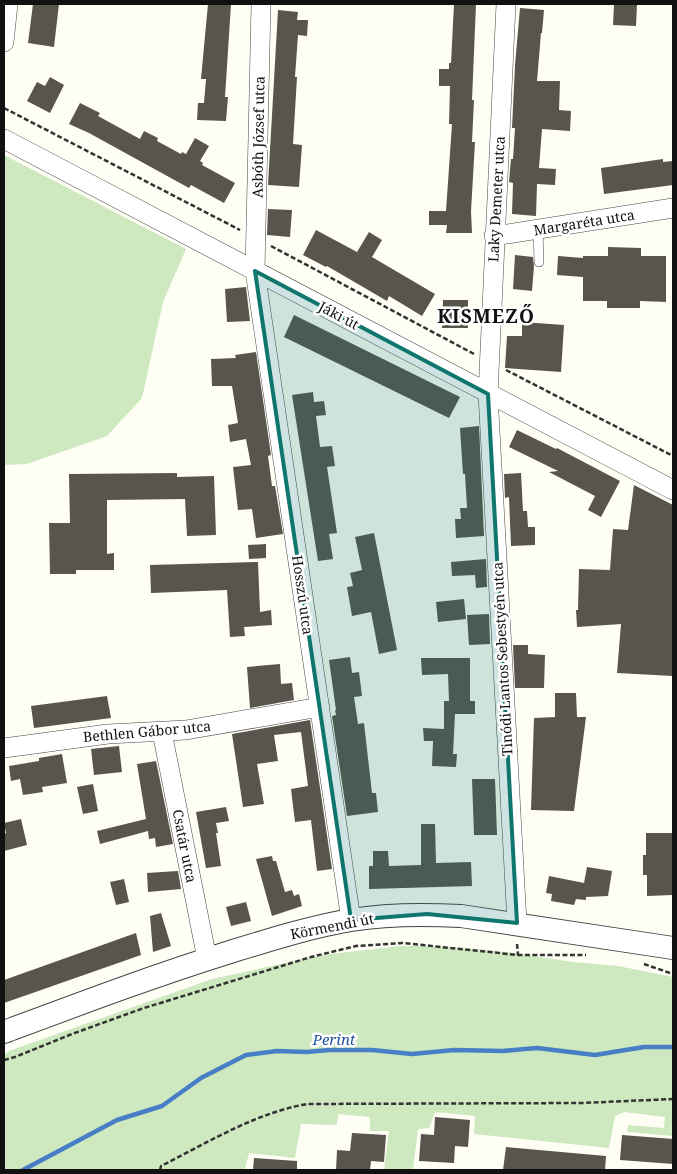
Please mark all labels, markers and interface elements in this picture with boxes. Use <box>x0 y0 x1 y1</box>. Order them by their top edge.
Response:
street label: Asbóth József utca <box>247 76 269 198</box>
street label: Laky Demeter utca <box>483 135 509 262</box>
street label: Margaréta utca <box>532 205 636 239</box>
street label: Jáki út <box>315 296 363 334</box>
district label: KISMEZŐ <box>437 303 535 329</box>
street label: Hosszú utca <box>288 554 318 636</box>
street label: Tinódi Lantos Sebestyén utca <box>487 561 517 757</box>
street label: Bethlen Gábor utca <box>82 716 212 746</box>
street label: Csatár utca <box>169 808 201 884</box>
street label: Körmendi út <box>289 909 375 943</box>
water label: Perint <box>312 1029 356 1049</box>

